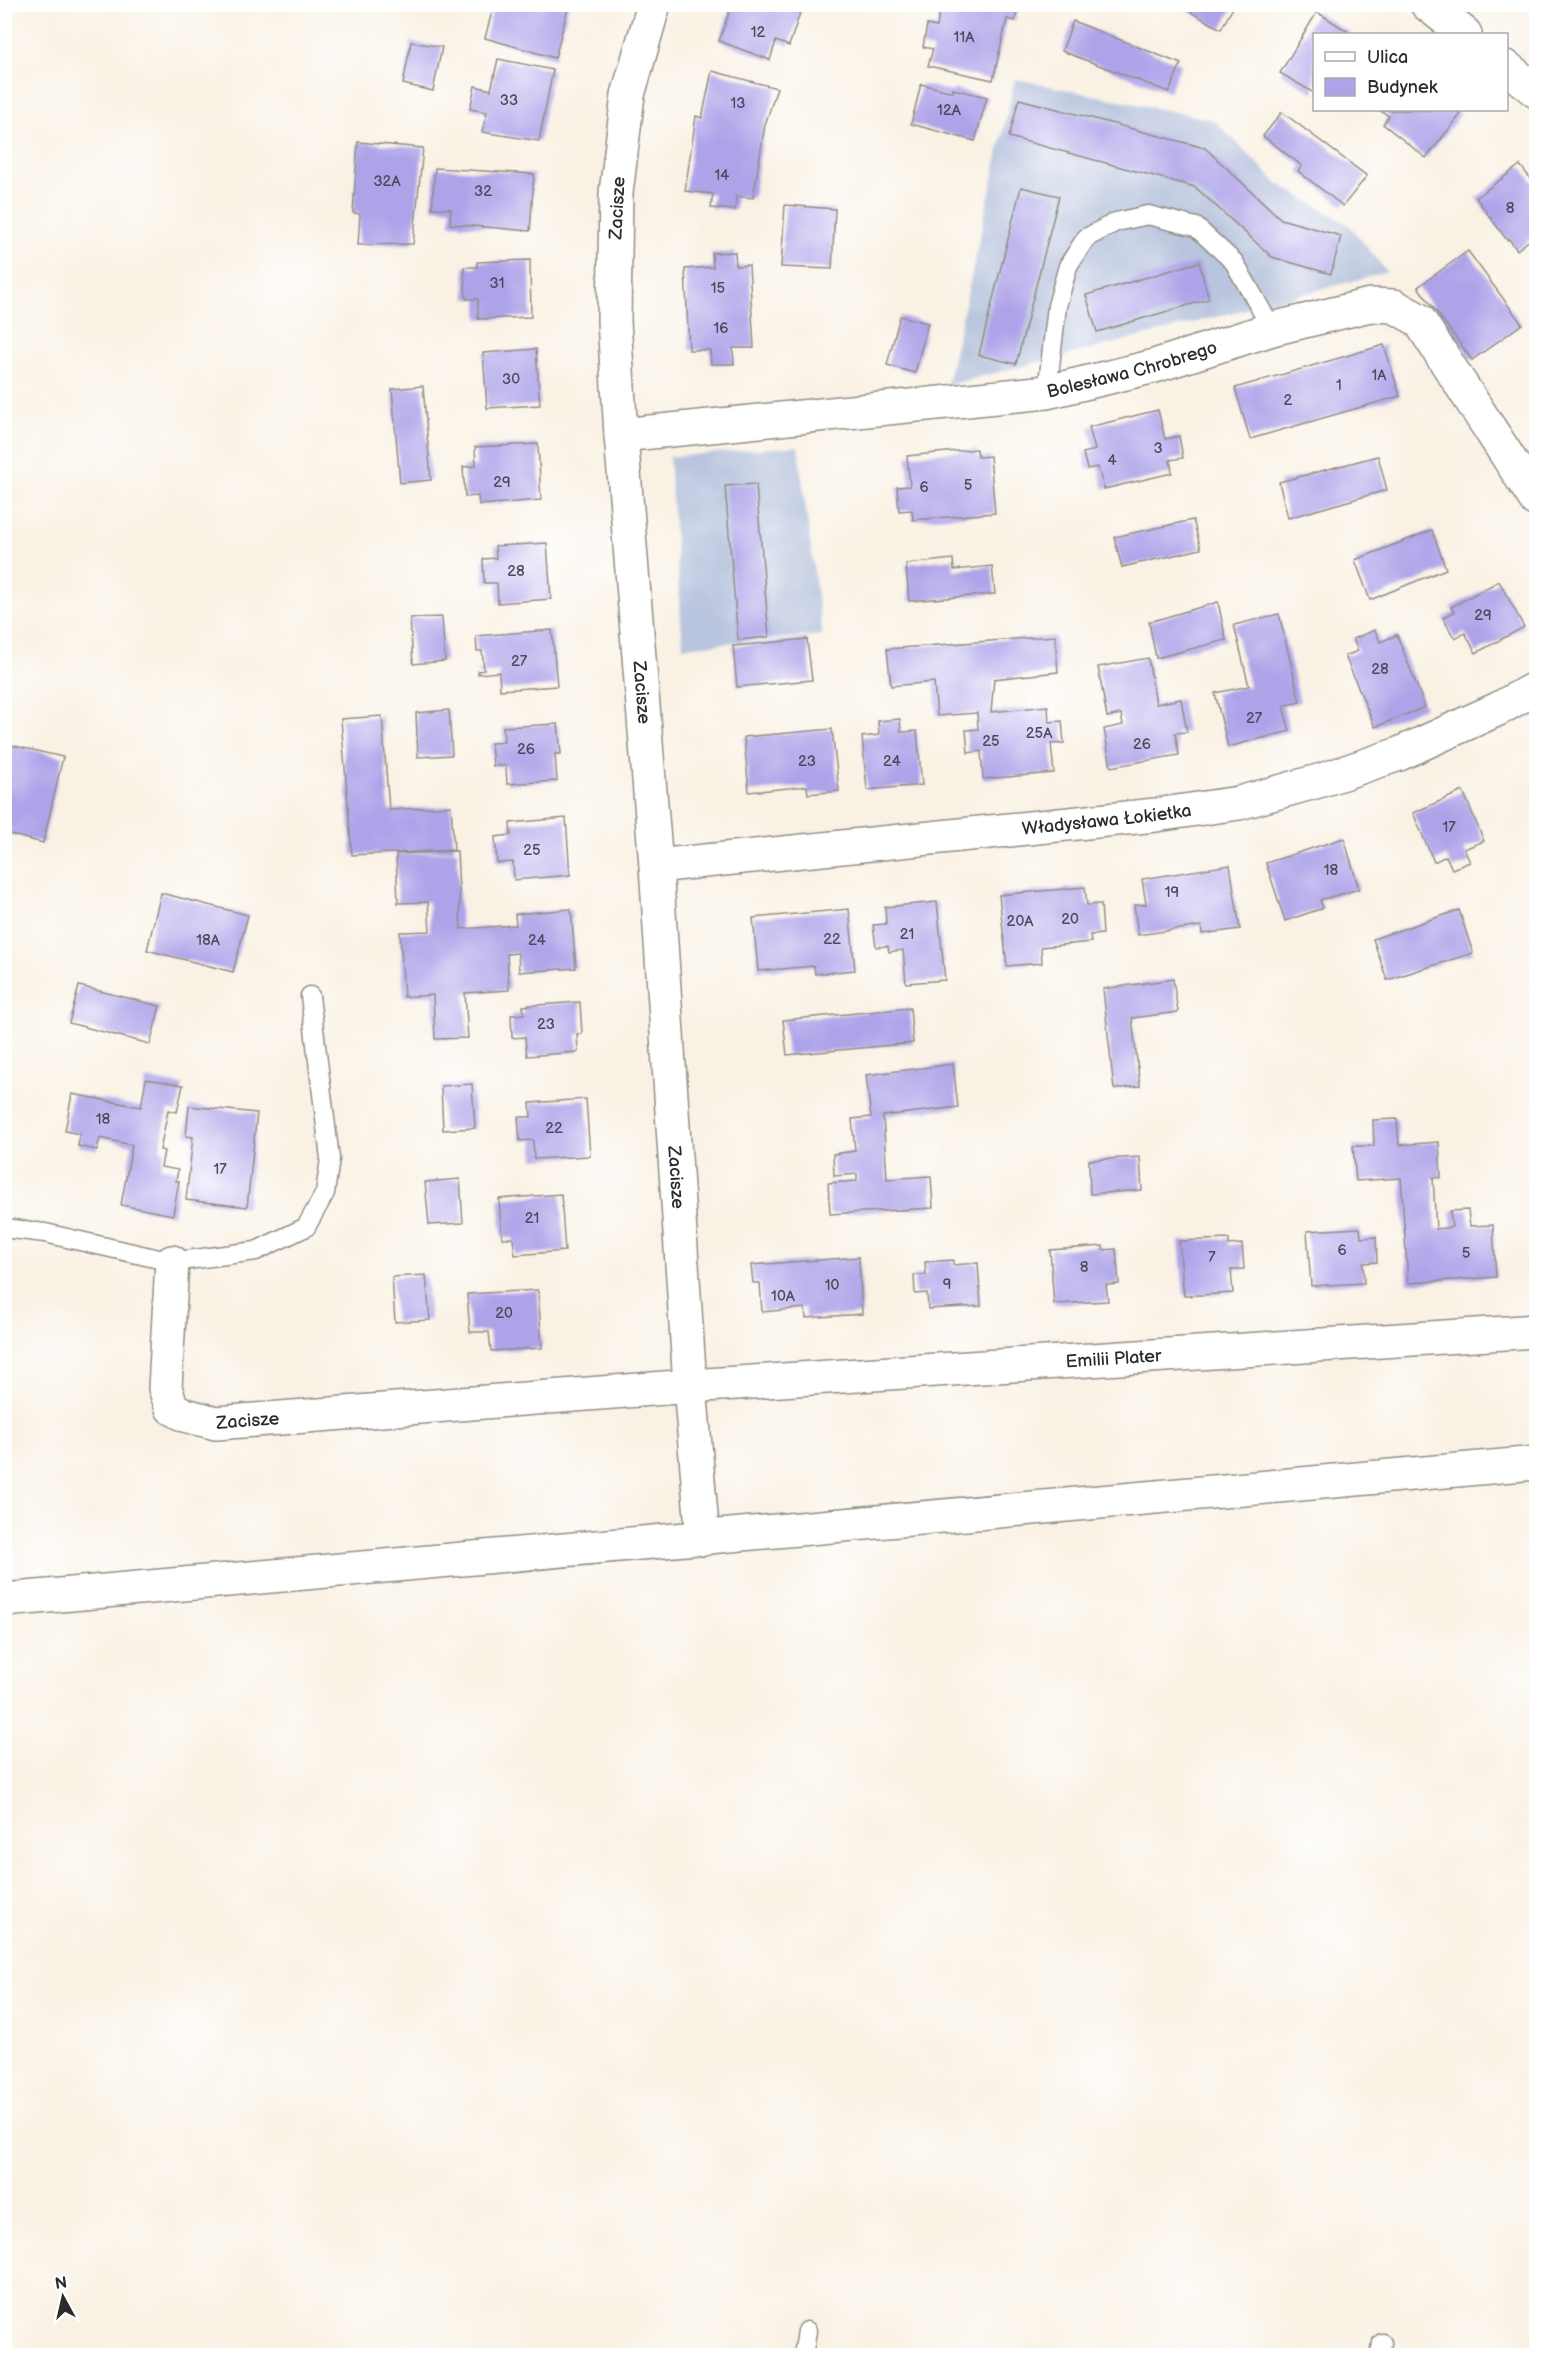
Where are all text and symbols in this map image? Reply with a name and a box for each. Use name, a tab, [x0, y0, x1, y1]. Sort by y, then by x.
house number: 12	[751, 23, 765, 42]
house number: 11A	[954, 28, 975, 47]
legend	[1313, 33, 1508, 111]
text: Ulica	[1367, 47, 1408, 68]
text: Budynek	[1367, 77, 1438, 98]
house number: 33	[500, 91, 518, 110]
house number: 13	[730, 94, 746, 113]
house number: 12A	[937, 101, 962, 120]
house number: 14	[715, 166, 729, 185]
house number: 32A	[373, 172, 401, 191]
street label: Zacisze	[605, 176, 630, 241]
house number: 32	[474, 182, 492, 201]
house number: 8	[1506, 199, 1515, 218]
house number: 31	[489, 274, 505, 293]
house number: 15	[711, 279, 725, 298]
house number: 16	[714, 319, 728, 338]
street label: Bolesława Chrobrego	[1045, 337, 1220, 403]
house number: 1A	[1372, 366, 1387, 385]
house number: 30	[502, 370, 520, 389]
house number: 1	[1336, 376, 1342, 395]
house number: 2	[1284, 391, 1293, 410]
house number: 3	[1153, 439, 1163, 458]
house number: 4	[1107, 451, 1117, 470]
house number: 29	[493, 473, 511, 492]
house number: 5	[964, 476, 972, 495]
house number: 6	[919, 478, 929, 497]
house number: 28	[507, 562, 525, 581]
house number: 29	[1474, 606, 1492, 625]
house number: 27	[511, 652, 528, 671]
street label: Zacisze	[628, 659, 654, 725]
house number: 28	[1371, 660, 1389, 679]
house number: 27	[1246, 709, 1263, 728]
house number: 25A	[1026, 724, 1053, 743]
house number: 25	[982, 732, 1000, 751]
house number: 26	[1133, 735, 1151, 754]
house number: 26	[517, 740, 535, 759]
house number: 23	[798, 752, 816, 771]
house number: 24	[883, 752, 901, 771]
street label: Władysława Łokietka	[1021, 800, 1193, 840]
house number: 17	[1442, 818, 1456, 837]
house number: 25	[523, 841, 541, 860]
house number: 18	[1324, 861, 1339, 880]
house number: 19	[1165, 883, 1179, 902]
house number: 20	[1061, 910, 1079, 929]
house number: 20A	[1007, 912, 1034, 931]
house number: 21	[900, 925, 914, 944]
house number: 22	[823, 930, 841, 949]
house number: 18A	[196, 931, 221, 950]
house number: 24	[528, 931, 546, 950]
house number: 23	[537, 1015, 555, 1034]
house number: 18	[96, 1110, 111, 1129]
house number: 22	[545, 1119, 563, 1138]
street label: Zacisze	[663, 1144, 688, 1210]
house number: 17	[213, 1160, 227, 1179]
house number: 21	[525, 1209, 539, 1228]
house number: 6	[1337, 1241, 1347, 1260]
house number: 5	[1462, 1244, 1470, 1263]
house number: 7	[1208, 1248, 1216, 1267]
house number: 8	[1080, 1258, 1089, 1277]
house number: 9	[943, 1275, 951, 1294]
house number: 10	[825, 1276, 839, 1295]
house number: 10A	[771, 1287, 796, 1306]
house number: 20	[495, 1304, 513, 1323]
street label: Emilii Plater	[1065, 1345, 1163, 1373]
street label: Zacisze	[215, 1408, 280, 1434]
north arrow	[33, 2267, 93, 2327]
text: N	[54, 2273, 68, 2294]

